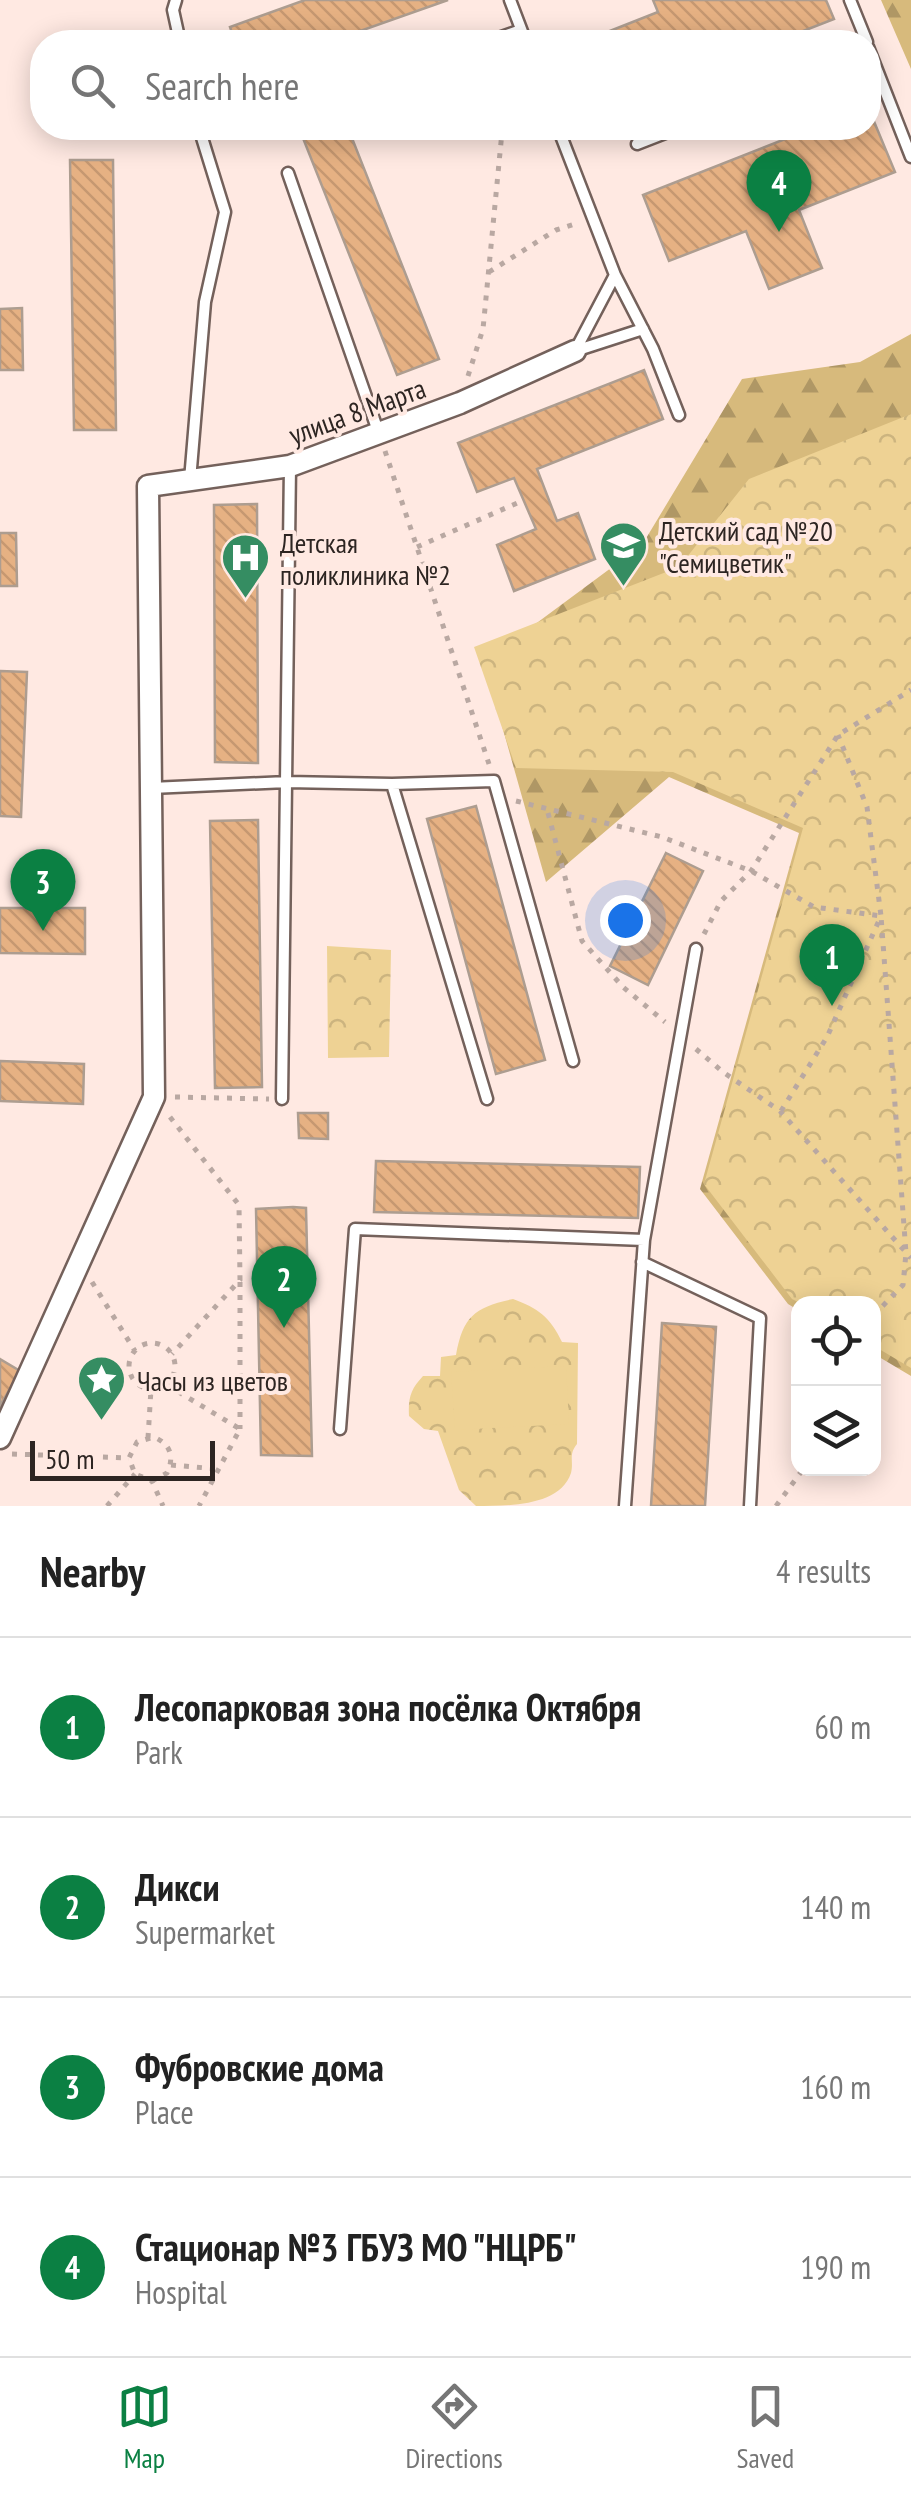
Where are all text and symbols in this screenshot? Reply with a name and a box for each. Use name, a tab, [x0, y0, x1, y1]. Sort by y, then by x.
search box	[30, 30, 881, 140]
icon: search	[65, 58, 120, 113]
text: Search here	[145, 61, 299, 110]
pin: 4	[746, 150, 812, 232]
street label: улица 8 Марта	[284, 369, 430, 453]
place label: Детский сад №20 "Семицветик"	[659, 512, 833, 581]
school or university icon: Детский сад №20 "Семицветик"	[598, 520, 650, 588]
place label: Детская поликлиника №2	[280, 524, 451, 593]
hospital icon: Детская поликлиника №2	[219, 532, 271, 600]
pin: 3	[10, 848, 76, 931]
your location	[600, 895, 651, 946]
pin: 1	[800, 924, 864, 1006]
pin: 2	[252, 1246, 316, 1328]
map controls	[791, 1296, 881, 1476]
button: locate	[791, 1296, 881, 1386]
place icon: Часы из цветов	[76, 1354, 128, 1422]
place label: Часы из цветов	[137, 1362, 288, 1399]
button: layers	[791, 1386, 881, 1476]
scale bar	[30, 1436, 215, 1480]
text: 50 m	[45, 1440, 94, 1477]
text: Nearby	[40, 1544, 145, 1599]
text: 4 results	[776, 1550, 871, 1592]
text: Лесопарковая зона посёлка Октября	[135, 1682, 641, 1731]
text: 1	[65, 1706, 80, 1748]
text: 60 m	[815, 1706, 871, 1748]
text: Park	[135, 1731, 183, 1773]
text: Дикси	[135, 1862, 220, 1911]
text: 2	[65, 1886, 80, 1928]
text: 140 m	[800, 1886, 871, 1928]
text: Supermarket	[135, 1911, 275, 1953]
text: Фубровские дома	[135, 2042, 384, 2091]
text: 3	[65, 2066, 80, 2108]
text: 160 m	[800, 2066, 871, 2108]
text: Place	[135, 2091, 194, 2133]
text: Стационар №3 ГБУЗ МО "НЦРБ"	[135, 2222, 577, 2271]
text: 4	[65, 2246, 80, 2288]
text: 190 m	[800, 2246, 871, 2288]
text: Hospital	[135, 2271, 227, 2313]
tab: Map	[117, 2379, 172, 2476]
tab: Directions	[405, 2379, 503, 2476]
tab: Saved	[736, 2379, 794, 2476]

